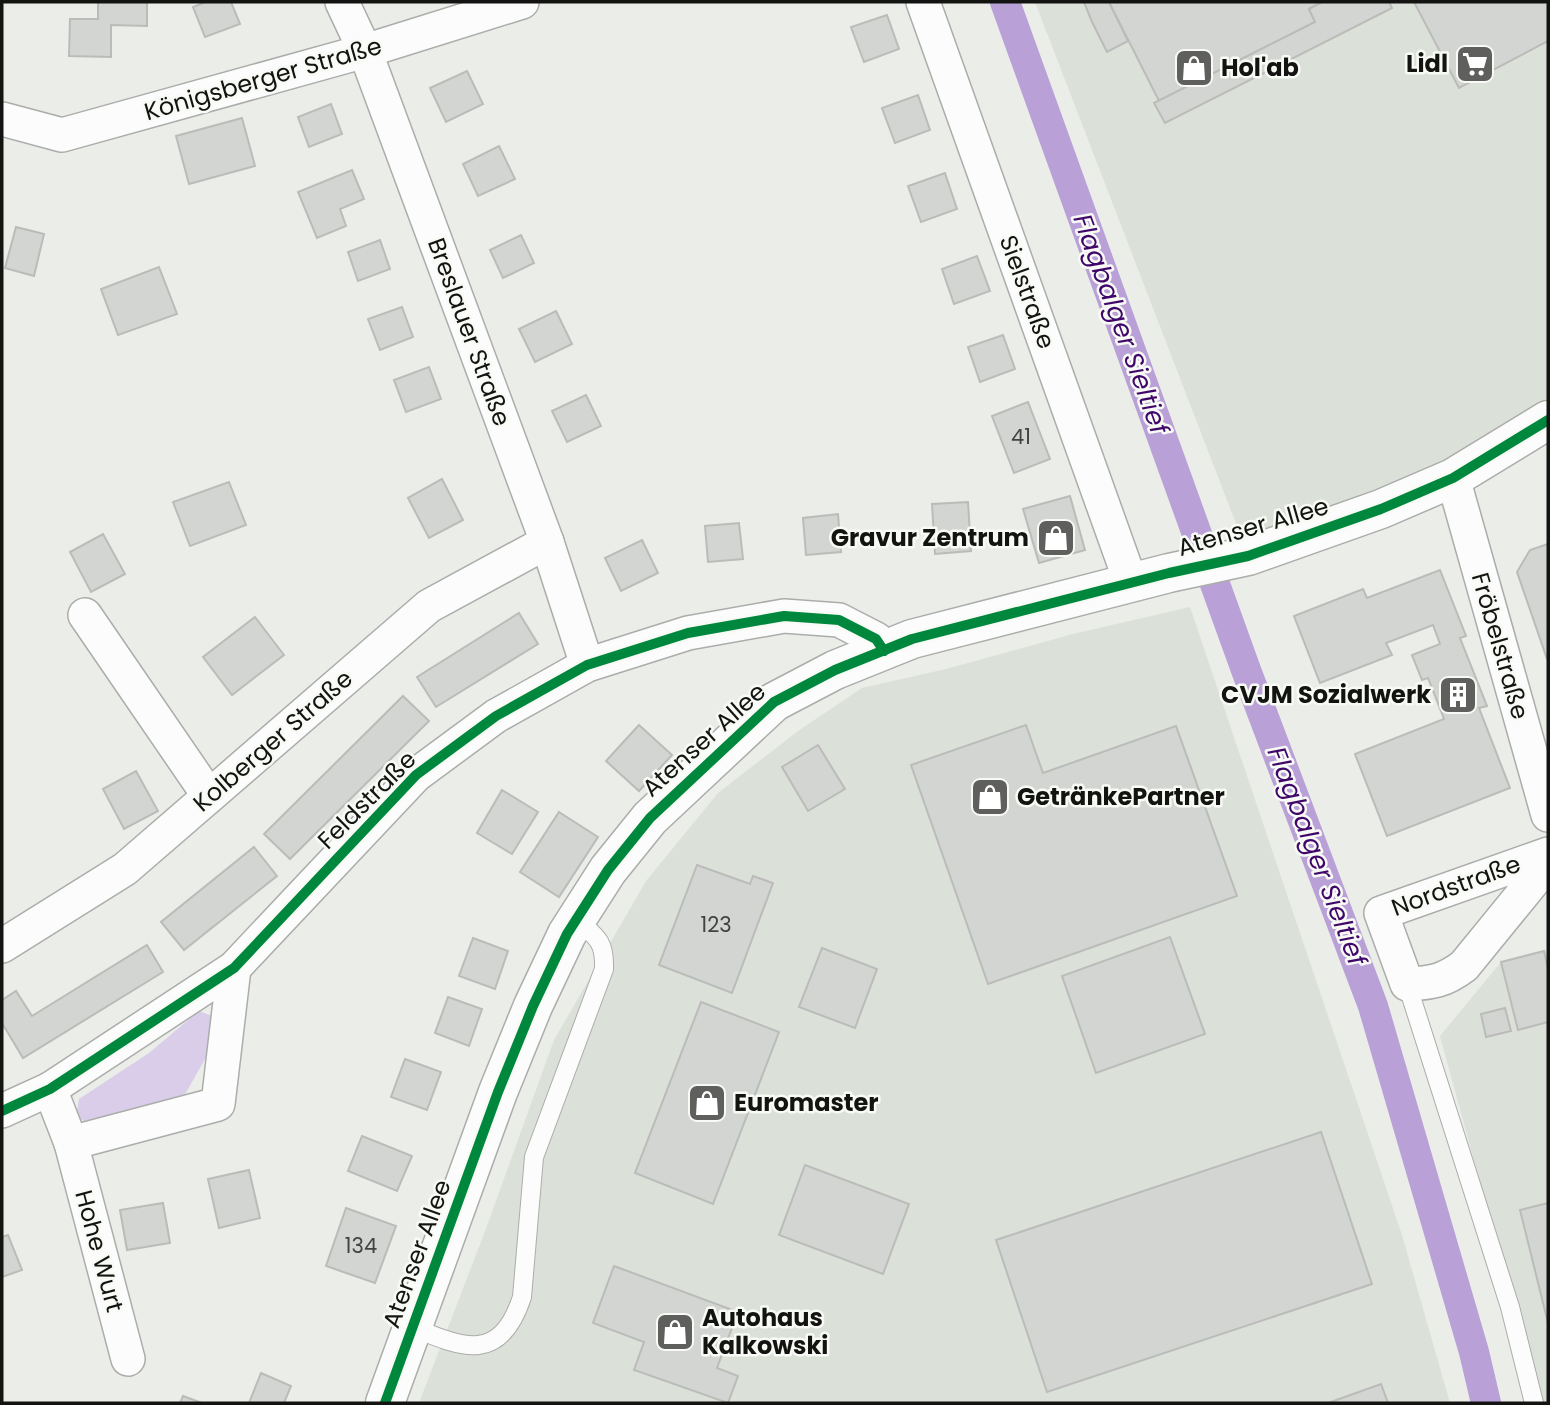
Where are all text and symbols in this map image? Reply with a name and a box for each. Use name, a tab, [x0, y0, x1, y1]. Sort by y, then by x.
street label: Königsberger Straße	[140, 29, 385, 128]
supermarket icon: Lidl	[1454, 43, 1496, 85]
shop icon: Hol'ab	[1173, 47, 1215, 89]
place label: Lidl	[1406, 47, 1448, 80]
place label: Hol'ab	[1221, 51, 1299, 84]
water label: Flagbalger Sieltief	[1064, 209, 1178, 440]
street label: Sielstraße	[992, 231, 1063, 353]
street label: Breslauer Straße	[420, 233, 519, 431]
house number: 41	[1011, 422, 1031, 451]
street label: Atenser Allee	[1173, 489, 1332, 564]
shop icon: Gravur Zentrum	[1035, 517, 1077, 559]
place label: Gravur Zentrum	[831, 521, 1029, 554]
street label: Fröbelstraße	[1464, 569, 1537, 723]
street label: Kolberger Straße	[186, 662, 359, 819]
building icon: CVJM Sozialwerk	[1437, 674, 1479, 716]
street label: Atenser Allee	[635, 675, 773, 804]
place label: CVJM Sozialwerk	[1221, 678, 1431, 711]
water label: Flagbalger Sieltief	[1259, 741, 1376, 972]
street label: Feldstraße	[310, 743, 423, 856]
shop icon: GetränkePartner	[969, 776, 1011, 818]
place label: GetränkePartner	[1017, 780, 1225, 813]
street label: Nordstraße	[1387, 847, 1525, 924]
house number: 123	[700, 910, 732, 939]
shop icon: Euromaster	[686, 1082, 728, 1124]
place label: Euromaster	[734, 1086, 879, 1119]
street label: Atenser Allee	[374, 1175, 459, 1333]
street label: Hohe Wurt	[67, 1186, 132, 1316]
house number: 134	[345, 1231, 377, 1260]
place label: Autohaus Kalkowski	[702, 1301, 828, 1362]
shop icon: Autohaus Kalkowski	[654, 1311, 696, 1353]

